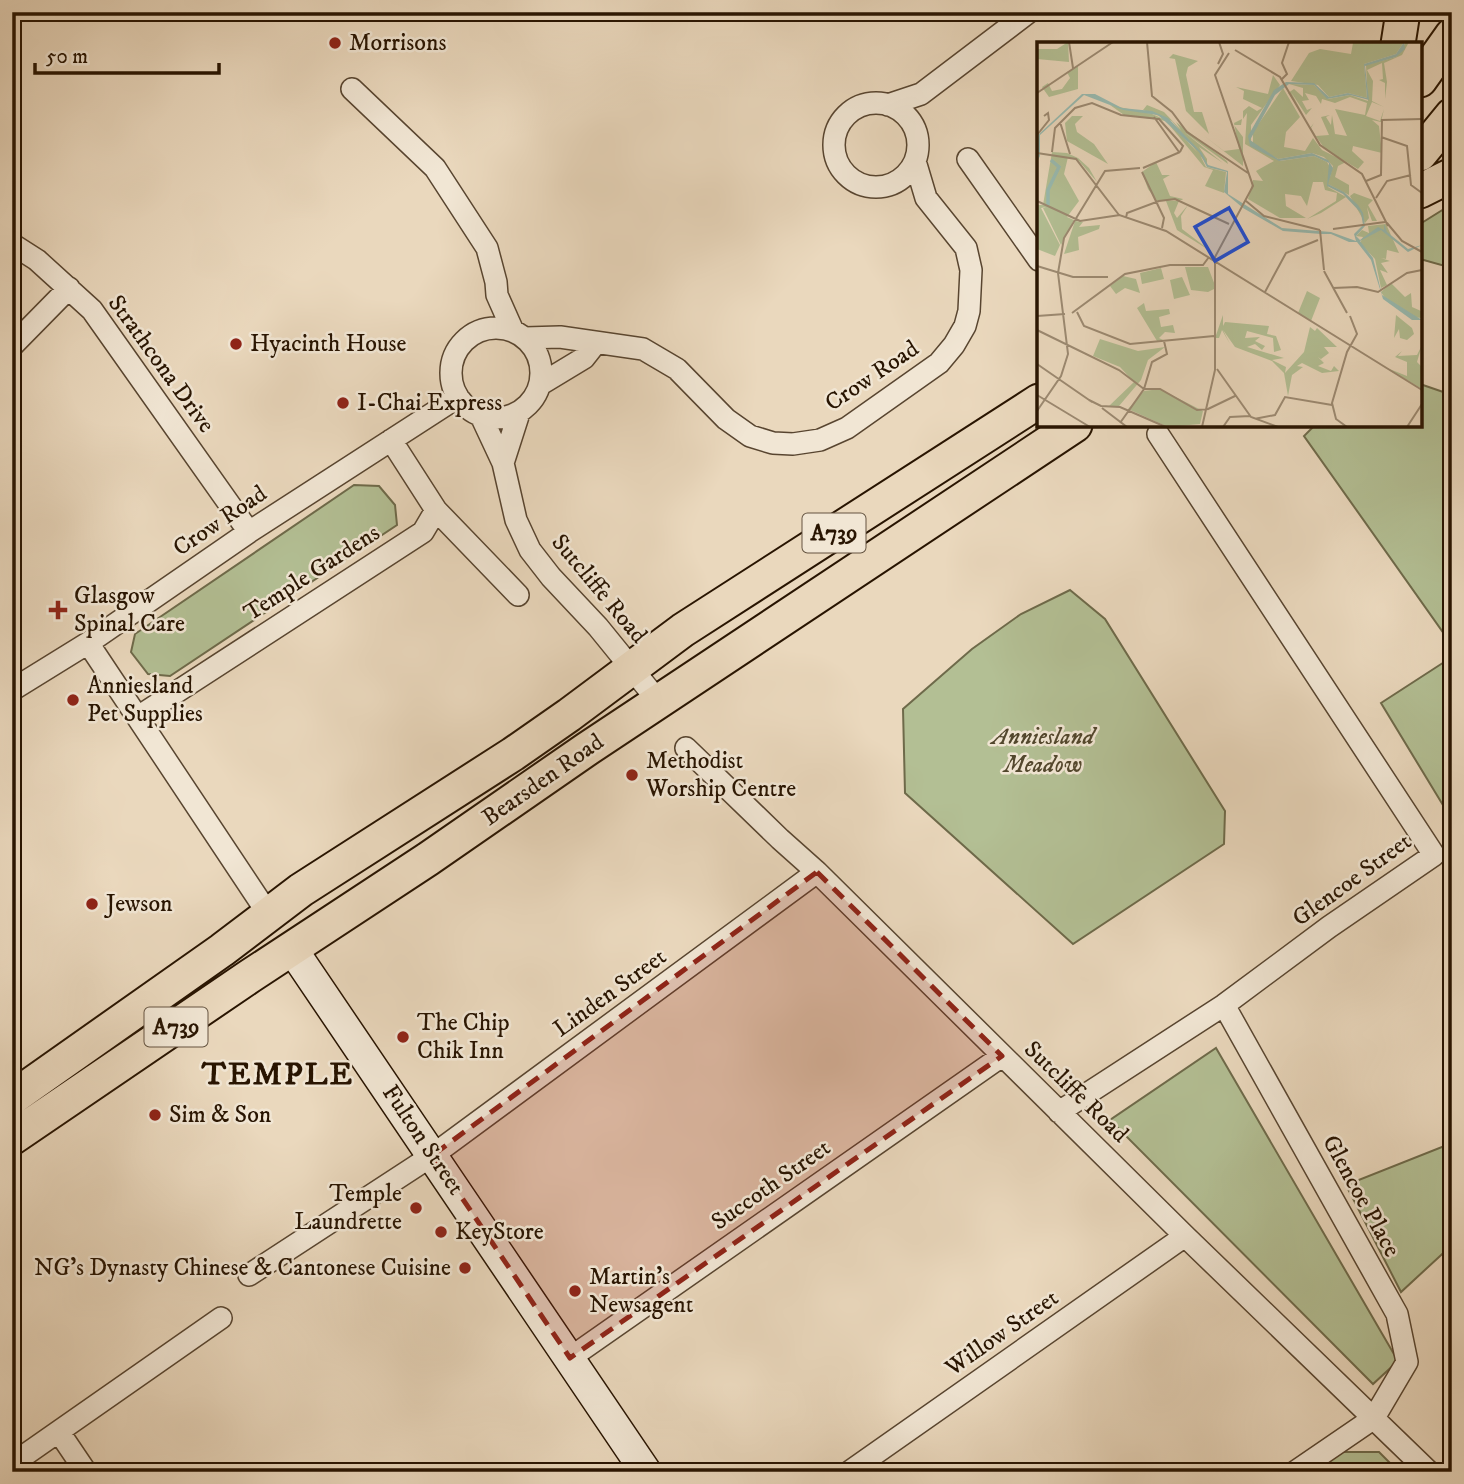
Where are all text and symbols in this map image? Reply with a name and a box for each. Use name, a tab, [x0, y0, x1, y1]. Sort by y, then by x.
place label: Morrisons	[349, 28, 446, 58]
scale bar	[35, 32, 219, 76]
marker: Morrisons	[327, 35, 343, 51]
inset map	[1037, 42, 1422, 427]
text: 50 m	[46, 44, 88, 70]
street label: Strathcona Drive	[101, 289, 221, 439]
place label: Hyacinth House	[250, 329, 407, 359]
street label: Crow Road	[819, 334, 925, 418]
marker: Hyacinth House	[228, 336, 244, 352]
place label: I-Chai Express	[357, 388, 502, 418]
marker: I-Chai Express	[335, 395, 351, 411]
street label: Crow Road	[167, 479, 273, 563]
road number: A739	[802, 513, 866, 552]
street label: Temple Gardens	[238, 518, 386, 628]
street label: Sutcliffe Road	[545, 528, 653, 650]
place label: Glasgow Spinal Care	[74, 581, 185, 639]
marker: Glasgow Spinal Care	[48, 600, 68, 620]
place label: Anniesland Pet Supplies	[87, 671, 203, 729]
marker: Anniesland Pet Supplies	[65, 692, 81, 708]
park label: Anniesland Meadow	[989, 722, 1098, 780]
street label: Bearsden Road	[476, 727, 610, 833]
place label: Methodist Worship Centre	[645, 746, 796, 804]
marker: Methodist Worship Centre	[624, 767, 640, 783]
street label: Glencoe Street	[1286, 826, 1418, 933]
place label: Jewson	[104, 889, 173, 919]
marker: Jewson	[84, 896, 100, 912]
street label: Linden Street	[548, 942, 673, 1044]
road number: A739	[144, 1008, 208, 1046]
place label: The Chip Chik Inn	[417, 1008, 510, 1066]
marker: The Chip Chik Inn	[395, 1029, 411, 1045]
street label: Sutcliffe Road	[1017, 1035, 1135, 1149]
district label: TEMPLE	[201, 1055, 354, 1095]
street label: Fulton Street	[375, 1079, 471, 1201]
place label: Sim & Son	[169, 1100, 272, 1130]
marker: Sim & Son	[147, 1107, 163, 1123]
street label: Glencoe Place	[1315, 1130, 1407, 1262]
street label: Succoth Street	[706, 1133, 837, 1237]
place label: Temple Laundrette	[294, 1179, 402, 1237]
marker: Temple Laundrette	[408, 1200, 424, 1216]
place label: KeyStore	[455, 1217, 544, 1247]
marker: KeyStore	[433, 1224, 449, 1240]
place label: NG's Dynasty Chinese & Cantonese Cuisine	[34, 1253, 451, 1283]
marker: NG's Dynasty Chinese & Cantonese Cuisine	[457, 1260, 473, 1276]
place label: Martin's Newsagent	[589, 1262, 694, 1320]
marker: Martin's Newsagent	[567, 1283, 583, 1299]
street label: Willow Street	[939, 1283, 1065, 1384]

